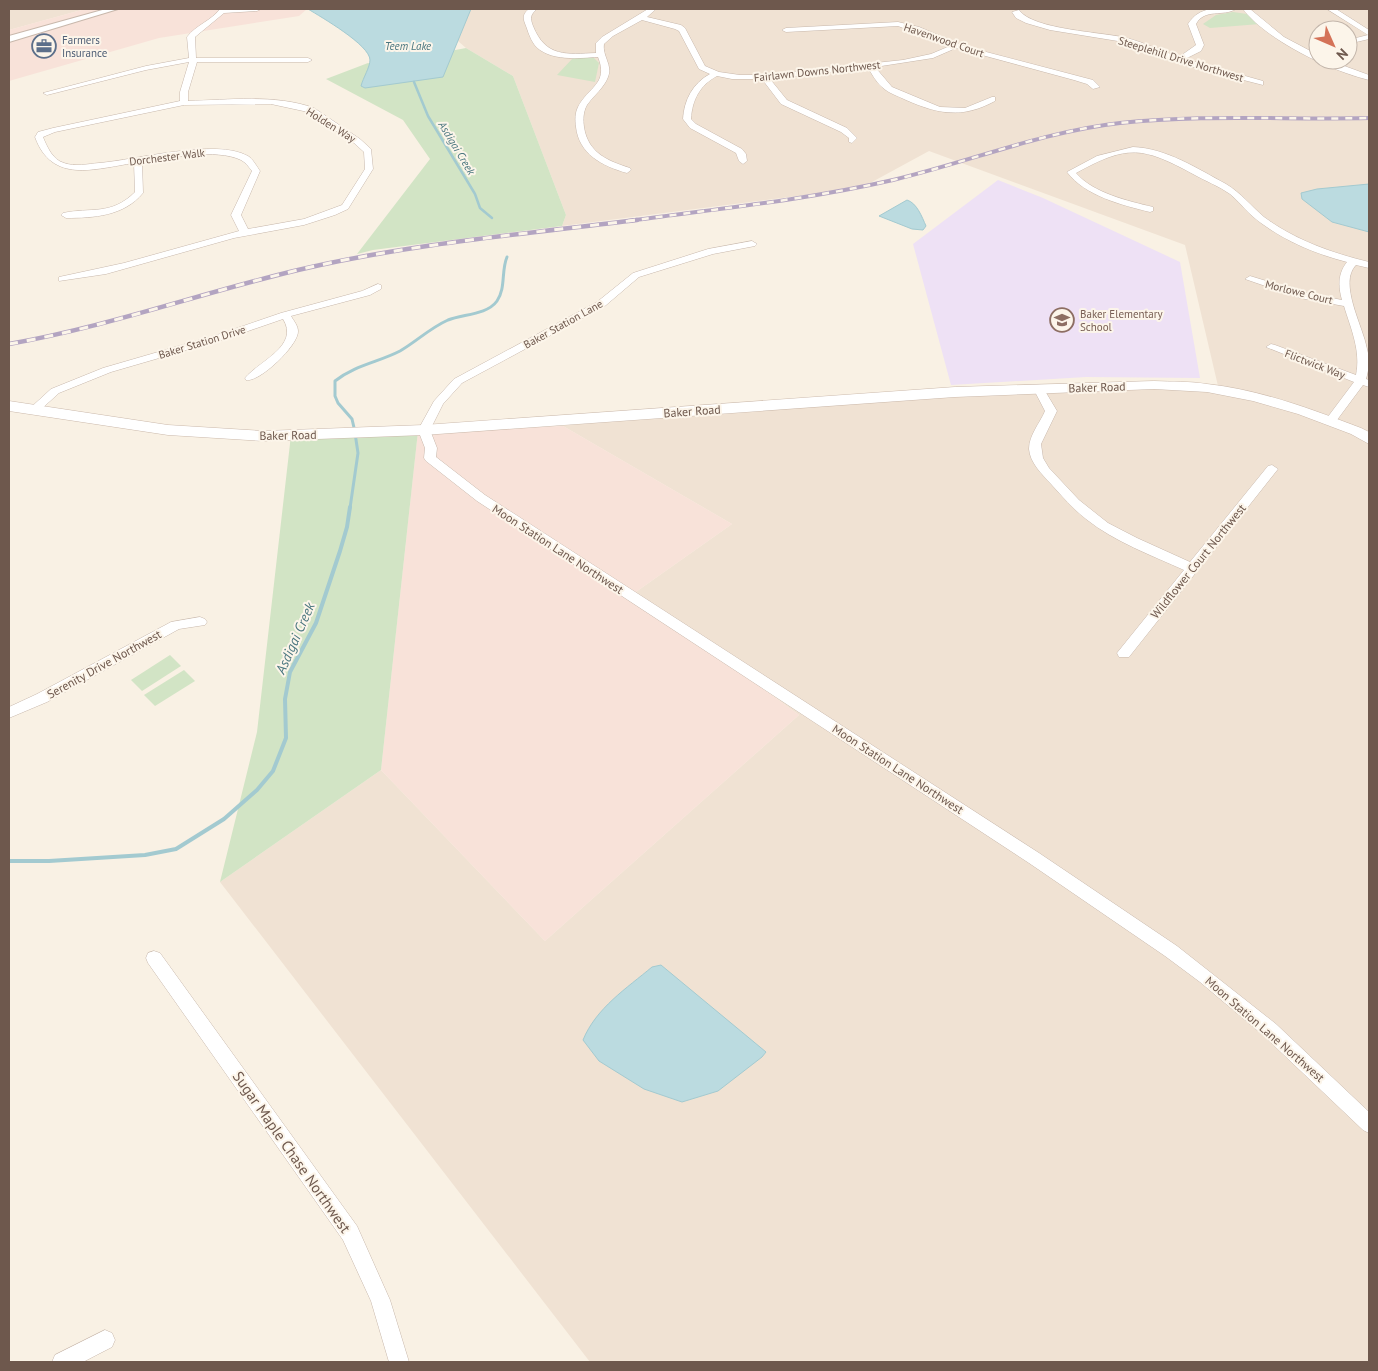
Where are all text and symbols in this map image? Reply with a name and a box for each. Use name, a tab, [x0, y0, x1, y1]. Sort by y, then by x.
street label: Havenwood Court	[902, 20, 986, 60]
north arrow	[1308, 20, 1358, 70]
office icon: Farmers Insurance	[31, 33, 57, 59]
place label: Farmers Insurance	[62, 33, 108, 60]
street label: Steeplehill Drive Northwest	[1117, 33, 1246, 85]
water label: Teem Lake	[385, 39, 431, 53]
text: N	[1333, 45, 1352, 64]
street label: Fairlawn Downs Northwest	[753, 57, 881, 85]
street label: Holden Way	[304, 104, 359, 146]
water label: Asdigai Creek	[435, 118, 479, 178]
street label: Dorchester Walk	[128, 145, 206, 169]
street label: Morlowe Court	[1264, 277, 1335, 307]
street label: Baker Station Lane	[521, 296, 605, 352]
school or university icon: Baker Elementary School	[1049, 307, 1075, 333]
place label: Baker Elementary School	[1080, 307, 1163, 334]
street label: Baker Station Drive	[157, 322, 248, 362]
street label: Flictwick Way	[1283, 346, 1348, 382]
street label: Baker Road	[1068, 379, 1126, 395]
street label: Baker Road	[663, 402, 721, 420]
street label: Baker Road	[259, 427, 317, 443]
street label: Moon Station Lane Northwest	[490, 501, 626, 597]
street label: Wildflower Court Northwest	[1147, 501, 1249, 621]
water label: Asdigai Creek	[271, 599, 319, 677]
street label: Serenity Drive Northwest	[44, 626, 164, 702]
street label: Moon Station Lane Northwest	[830, 721, 966, 817]
street label: Moon Station Lane Northwest	[1202, 973, 1328, 1085]
street label: Sugar Maple Chase Northwest	[229, 1067, 355, 1237]

